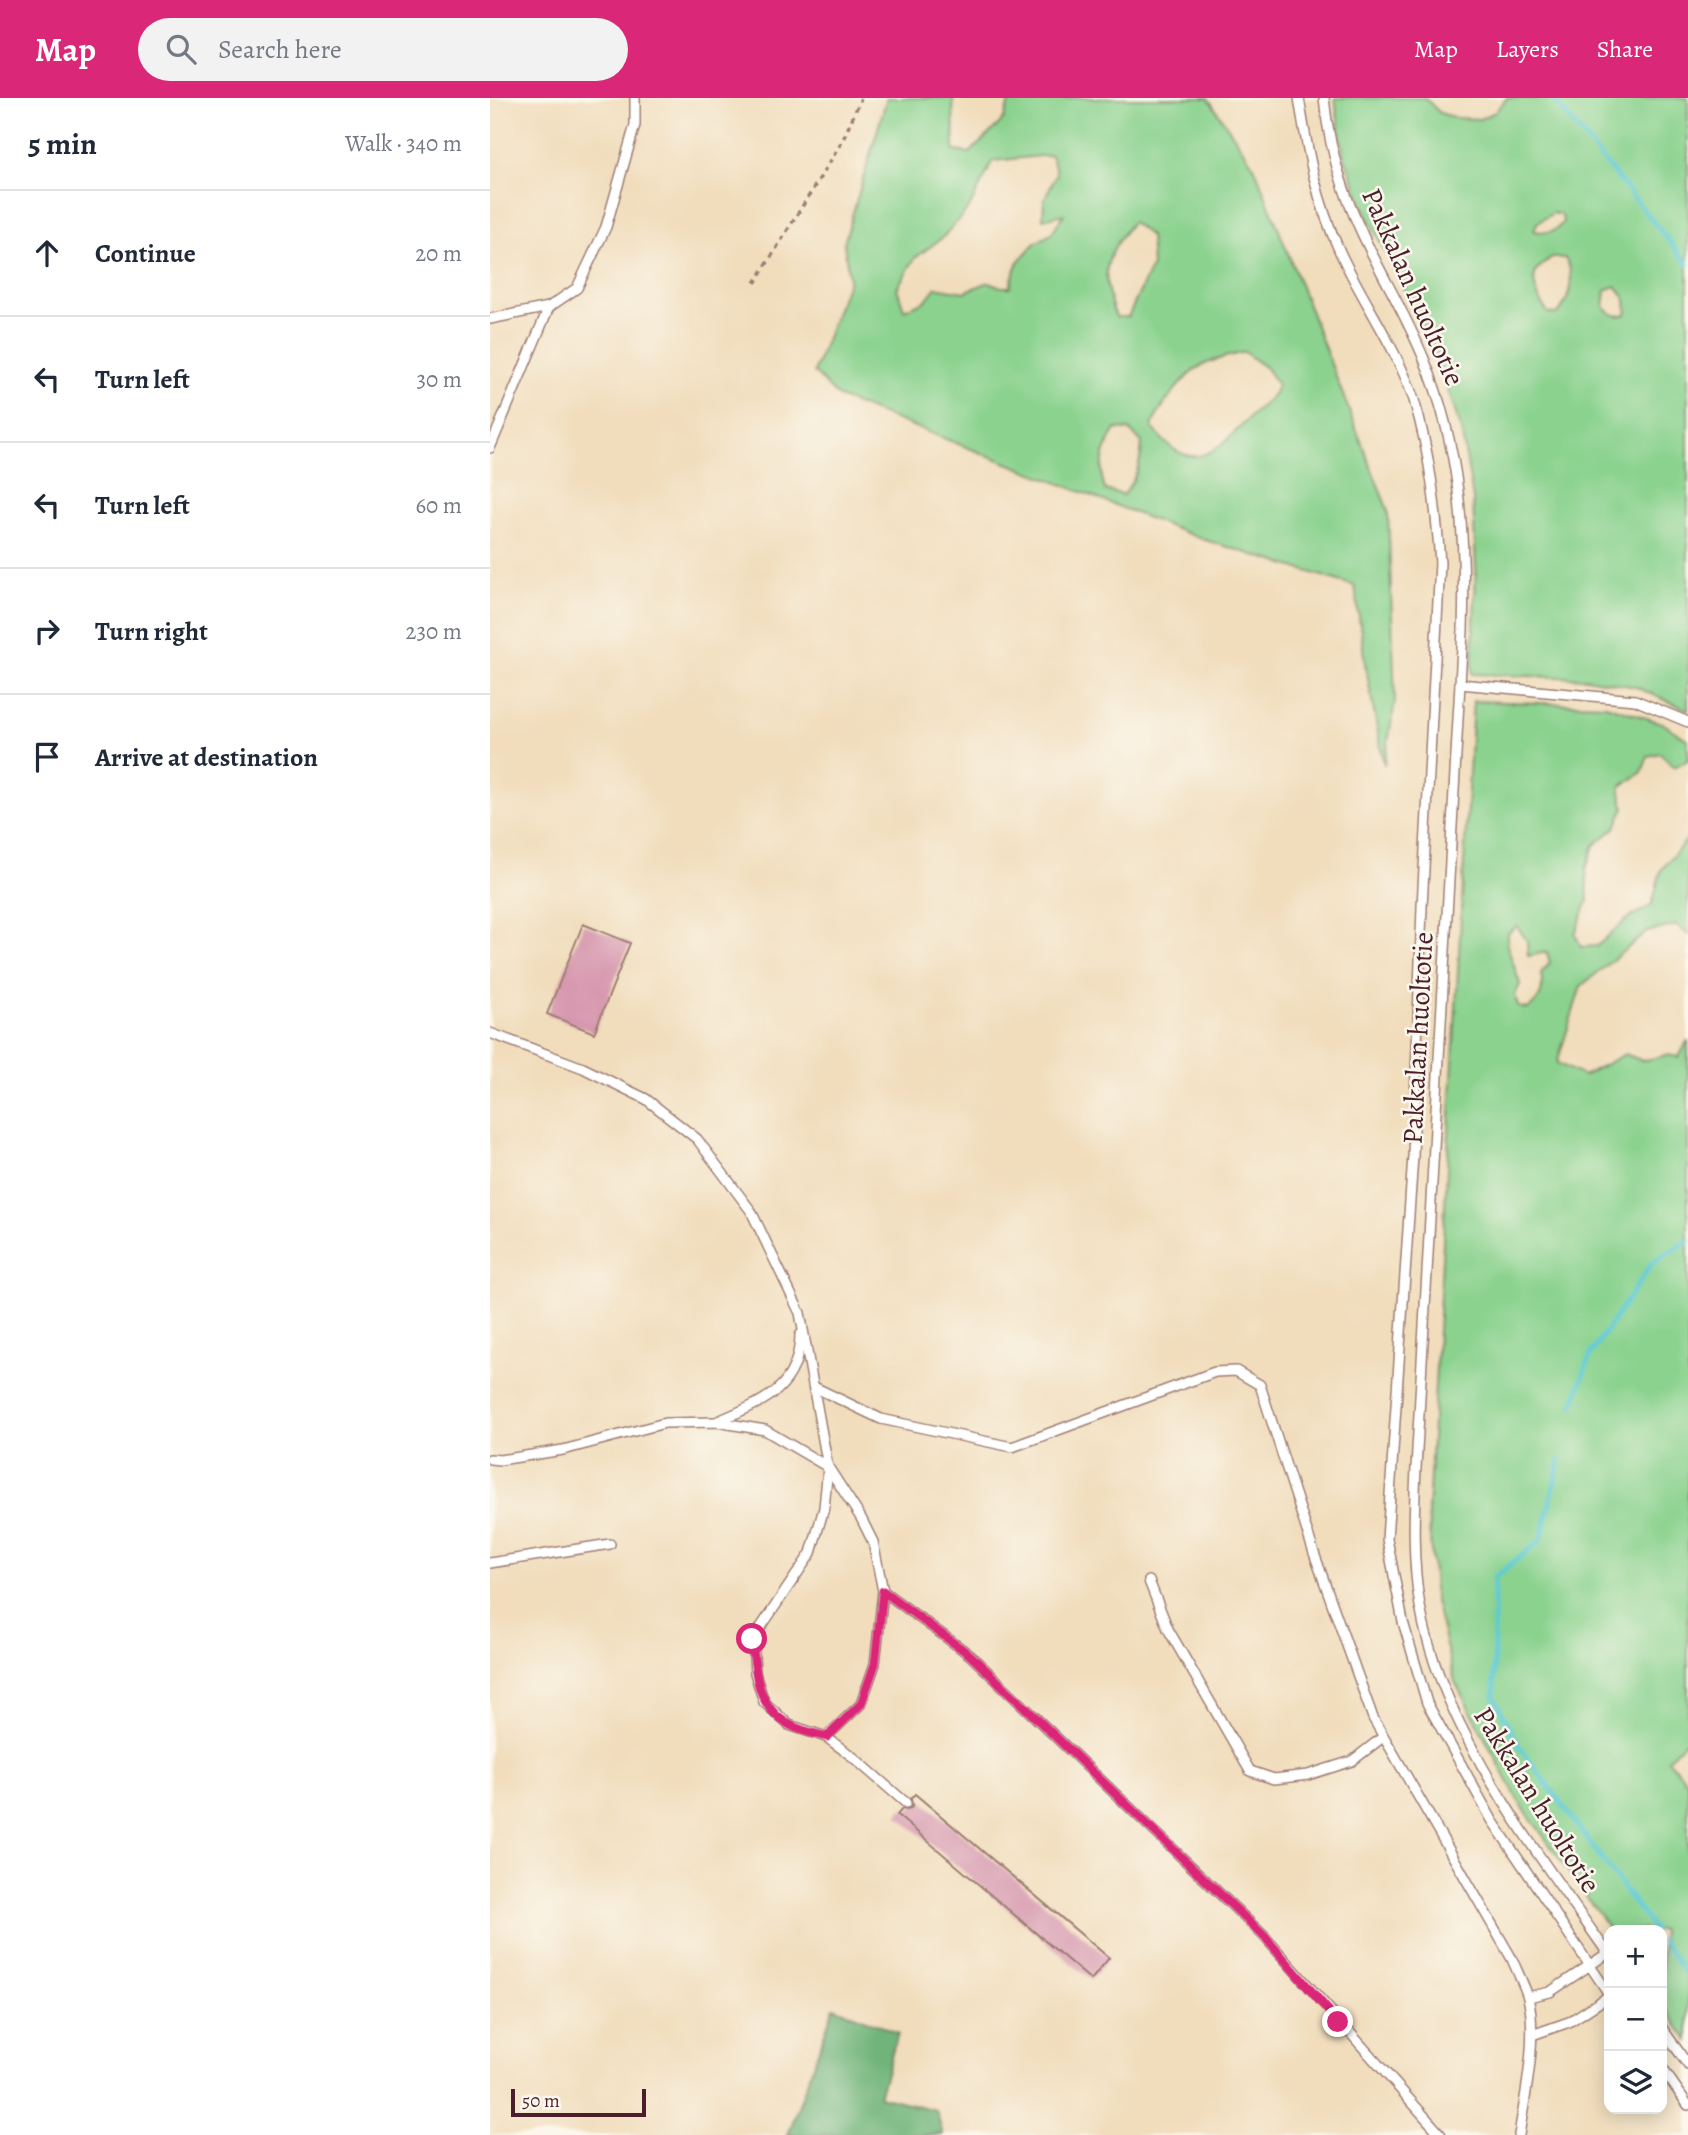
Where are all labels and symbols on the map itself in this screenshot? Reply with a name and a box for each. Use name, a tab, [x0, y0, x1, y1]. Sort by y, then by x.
street label: Pakkalan huoltotie	[1352, 182, 1474, 392]
street label: Pakkalan huoltotie	[1393, 931, 1443, 1145]
route start	[736, 1623, 767, 1654]
street label: Pakkalan huoltotie	[1465, 1700, 1609, 1900]
route end	[1322, 2006, 1353, 2037]
scale bar	[511, 2086, 646, 2118]

